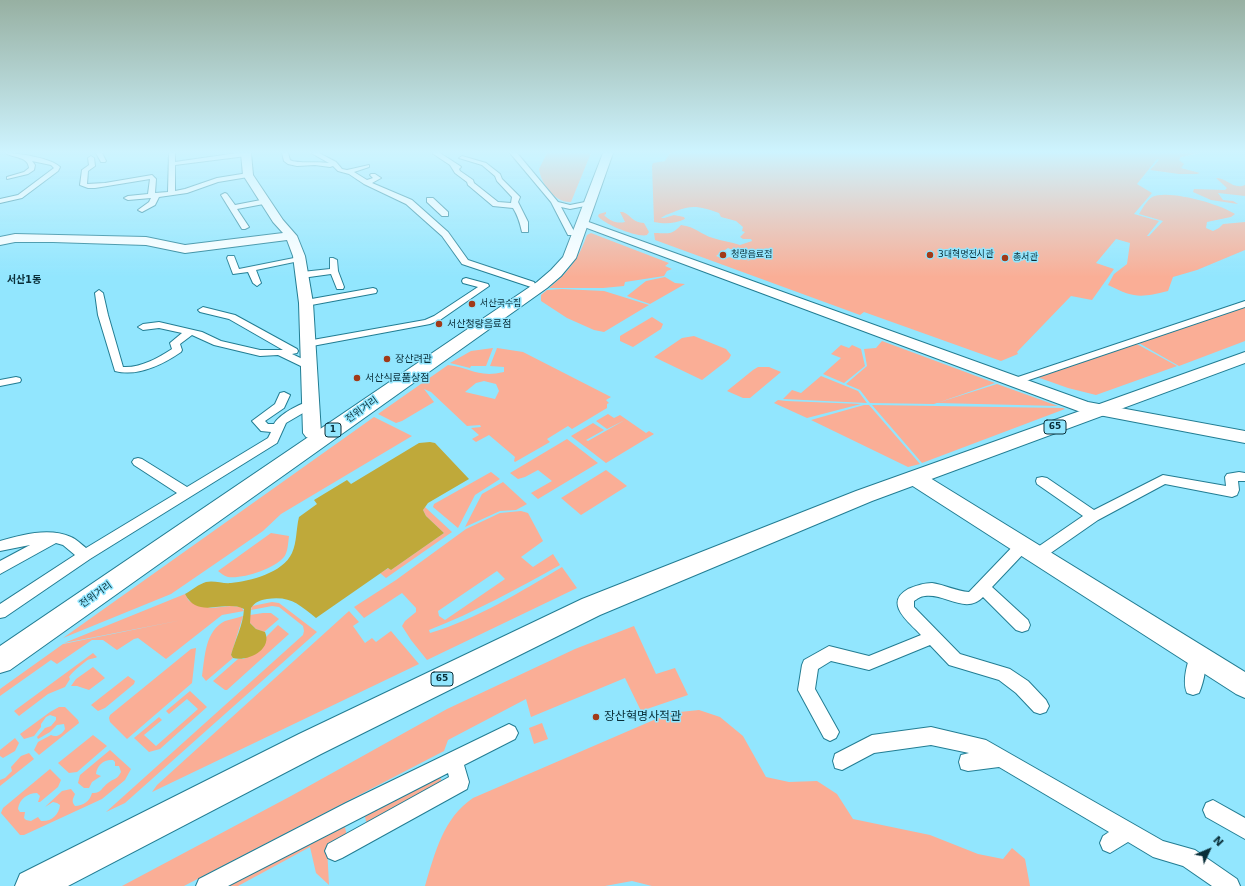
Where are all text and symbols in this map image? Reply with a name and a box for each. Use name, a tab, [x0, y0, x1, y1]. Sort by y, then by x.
marker: 청량음료점	[718, 250, 728, 260]
place label: 청량음료점	[731, 250, 772, 260]
marker: 3대혁명전시관	[925, 250, 935, 260]
place label: 3대혁명전시관	[938, 250, 993, 260]
marker: 총서관	[1000, 253, 1010, 263]
place label: 총서관	[1013, 253, 1038, 263]
district label: 서산1동	[7, 274, 41, 286]
marker: 서산국수집	[467, 299, 477, 309]
place label: 서산국수집	[480, 299, 521, 309]
place label: 서산청량음료점	[447, 318, 511, 330]
marker: 서산청량음료점	[434, 319, 444, 329]
place label: 장산려관	[395, 353, 432, 365]
marker: 장산려관	[382, 354, 392, 364]
place label: 서산식료품상점	[365, 372, 429, 384]
marker: 서산식료품상점	[352, 373, 362, 383]
street label: 전위거리	[343, 395, 381, 425]
road number: 65	[1044, 420, 1066, 434]
road number: 1	[325, 423, 341, 437]
street label: 전위거리	[77, 580, 115, 610]
road number: 65	[431, 672, 453, 686]
place label: 장산혁명사적관	[604, 710, 681, 724]
marker: 장산혁명사적관	[591, 712, 601, 722]
north arrow	[1189, 830, 1229, 870]
text: N	[1210, 833, 1226, 849]

